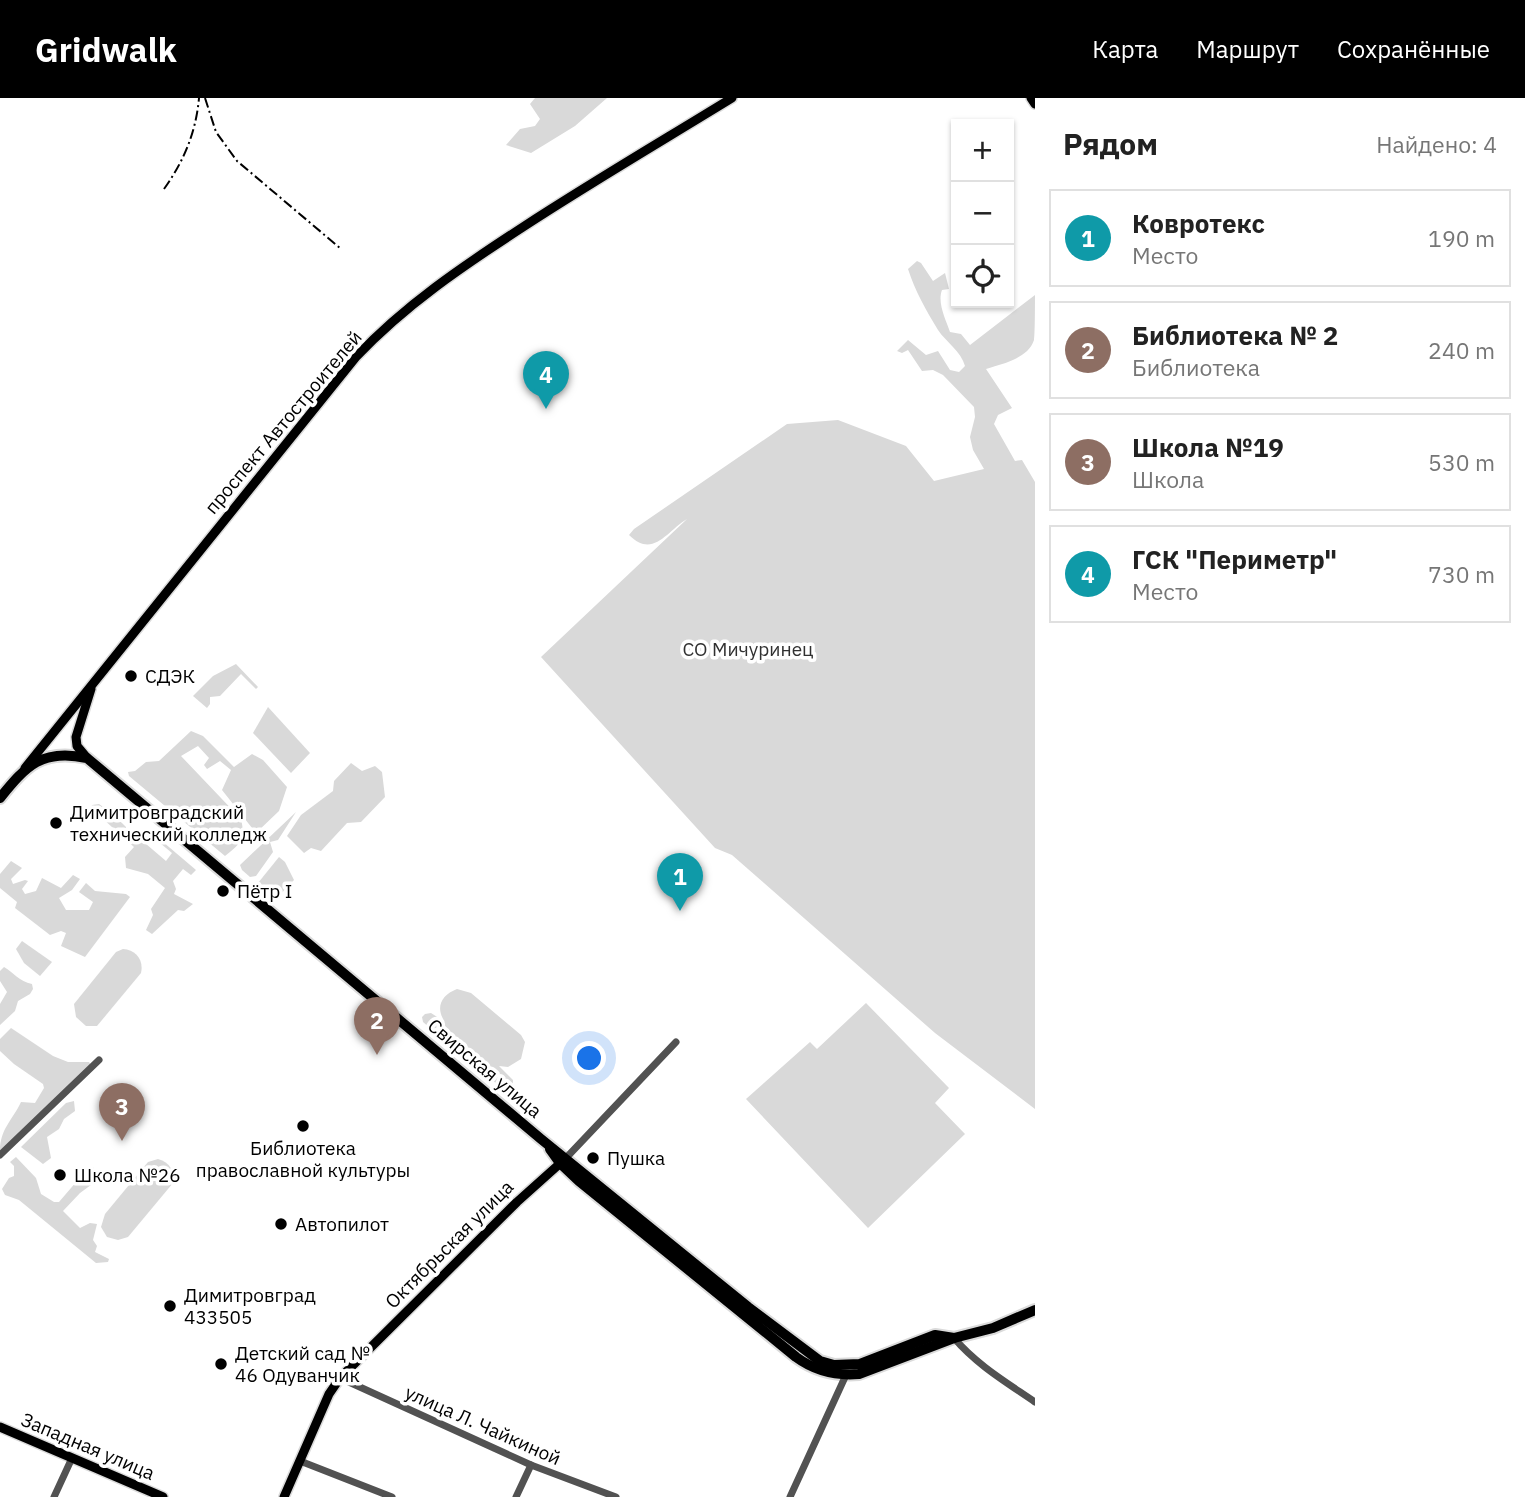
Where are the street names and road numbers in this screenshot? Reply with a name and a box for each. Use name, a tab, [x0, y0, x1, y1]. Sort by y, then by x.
street label: проспект Автостроителей	[199, 325, 367, 519]
street label: Свирская улица	[423, 1013, 547, 1123]
street label: Октябрьская улица	[380, 1175, 518, 1313]
street label: улица Л. Чайкиной	[401, 1380, 565, 1470]
street label: Западная улица	[18, 1407, 158, 1485]

